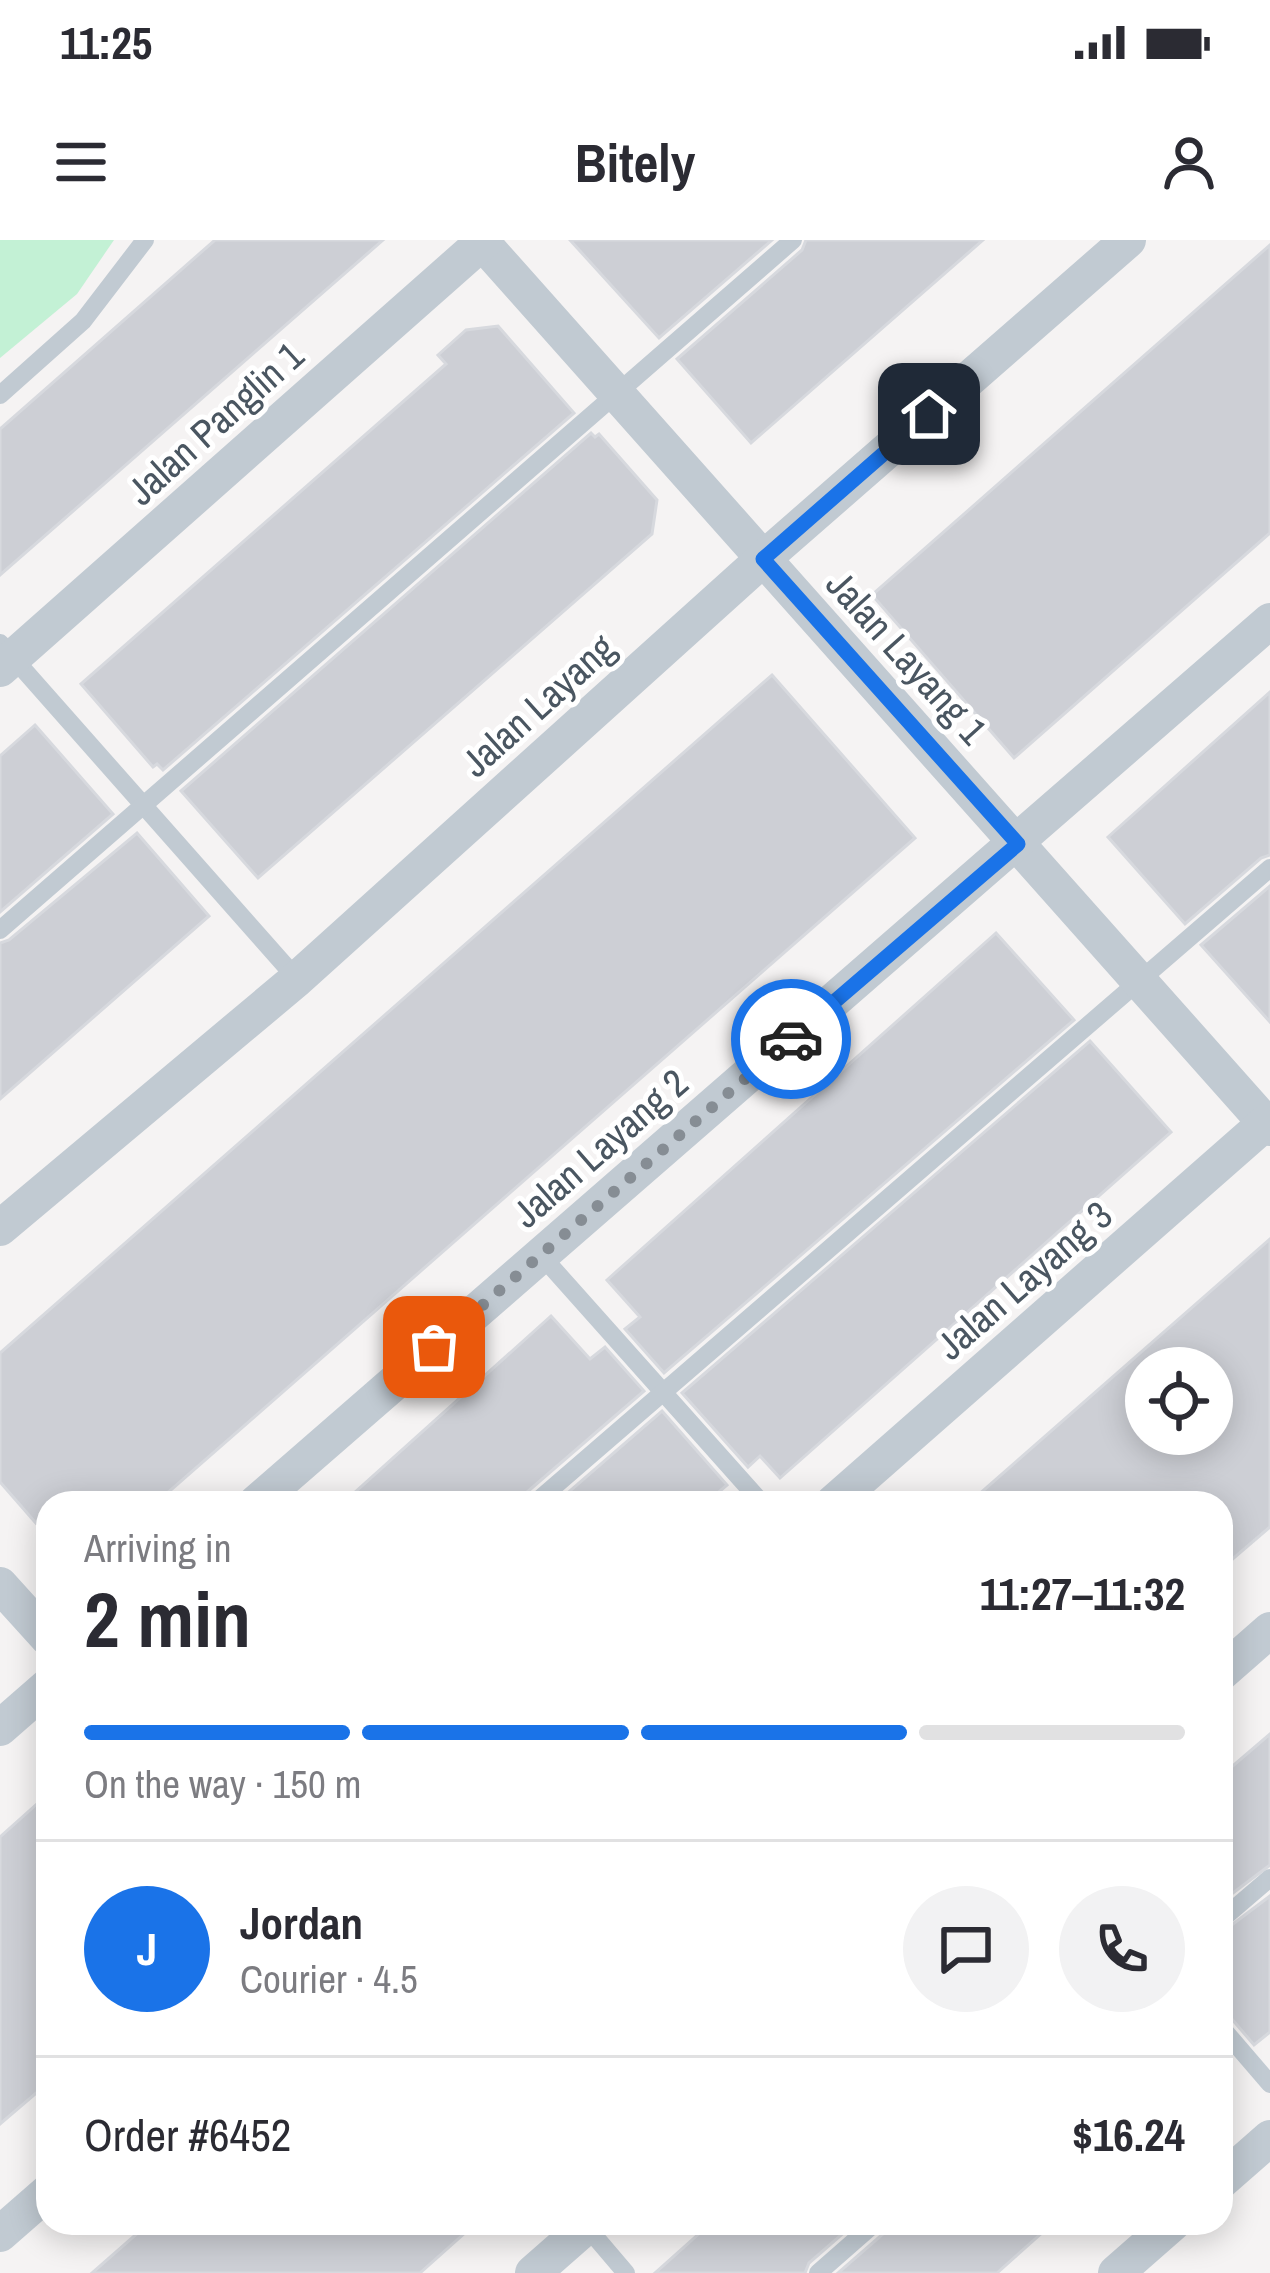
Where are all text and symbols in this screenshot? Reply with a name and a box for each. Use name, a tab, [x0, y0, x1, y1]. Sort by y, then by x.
text: 11:25	[60, 12, 152, 73]
text: Bitely	[575, 126, 695, 199]
icon: menu	[48, 129, 114, 195]
icon: person	[1156, 129, 1222, 195]
street label: Jalan Panglin 1	[116, 330, 314, 516]
pin	[878, 363, 980, 465]
icon: home	[896, 381, 962, 447]
street label: Jalan Layang 1	[815, 559, 999, 755]
street label: Jalan Layang	[450, 622, 626, 788]
courier	[731, 979, 851, 1099]
icon: car	[758, 1006, 824, 1072]
street label: Jalan Layang 2	[501, 1057, 699, 1239]
street label: Jalan Layang 3	[925, 1189, 1123, 1371]
pin	[383, 1296, 485, 1398]
icon: bag	[401, 1314, 467, 1380]
map controls	[1125, 1347, 1233, 1455]
button: locate	[1125, 1347, 1233, 1455]
text: Arriving in	[84, 1522, 232, 1574]
text: 11:27–11:32	[980, 1563, 1185, 1624]
text: 2 min	[84, 1566, 251, 1671]
text: On the way · 150 m	[84, 1758, 361, 1810]
button: chat	[903, 1886, 1029, 2012]
button: phone	[1059, 1886, 1185, 2012]
text: Jordan	[240, 1892, 363, 1953]
text: J	[137, 1918, 157, 1979]
text: Courier · 4.5	[240, 1953, 418, 2005]
text: Order #6452	[84, 2104, 291, 2165]
text: $16.24	[1072, 2104, 1185, 2165]

